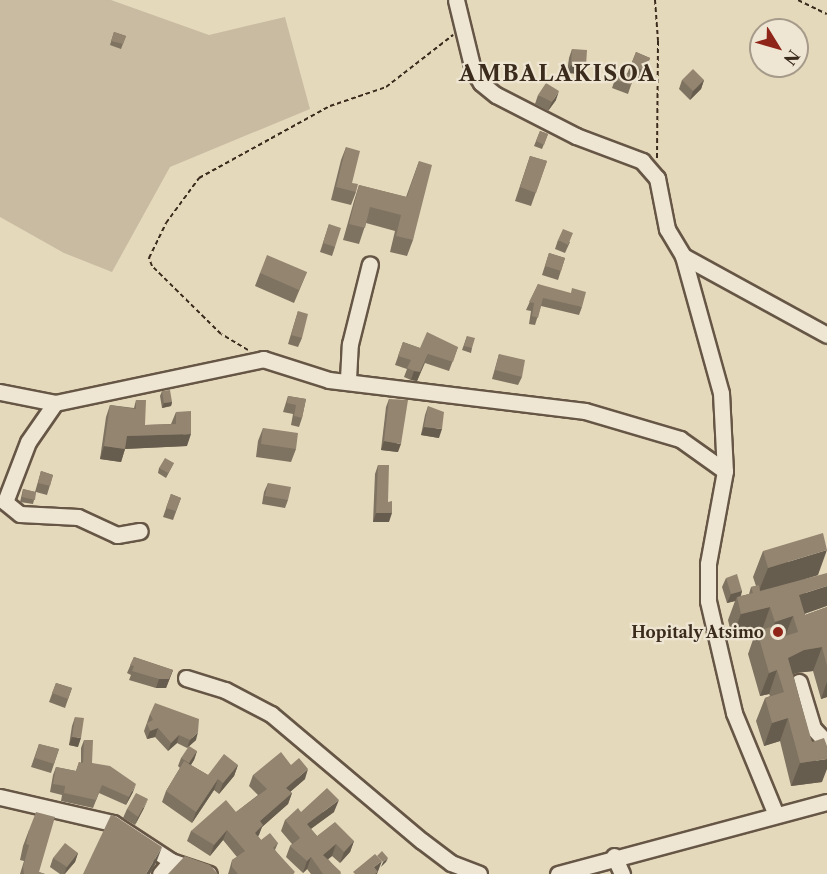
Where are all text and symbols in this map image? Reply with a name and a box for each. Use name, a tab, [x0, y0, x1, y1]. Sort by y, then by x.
north arrow	[749, 18, 809, 78]
text: N	[780, 46, 804, 69]
district label: AMBALAKISOA	[459, 61, 657, 87]
place label: Hopitaly Atsimo	[630, 622, 764, 642]
marker: Hopitaly Atsimo	[769, 623, 787, 641]

